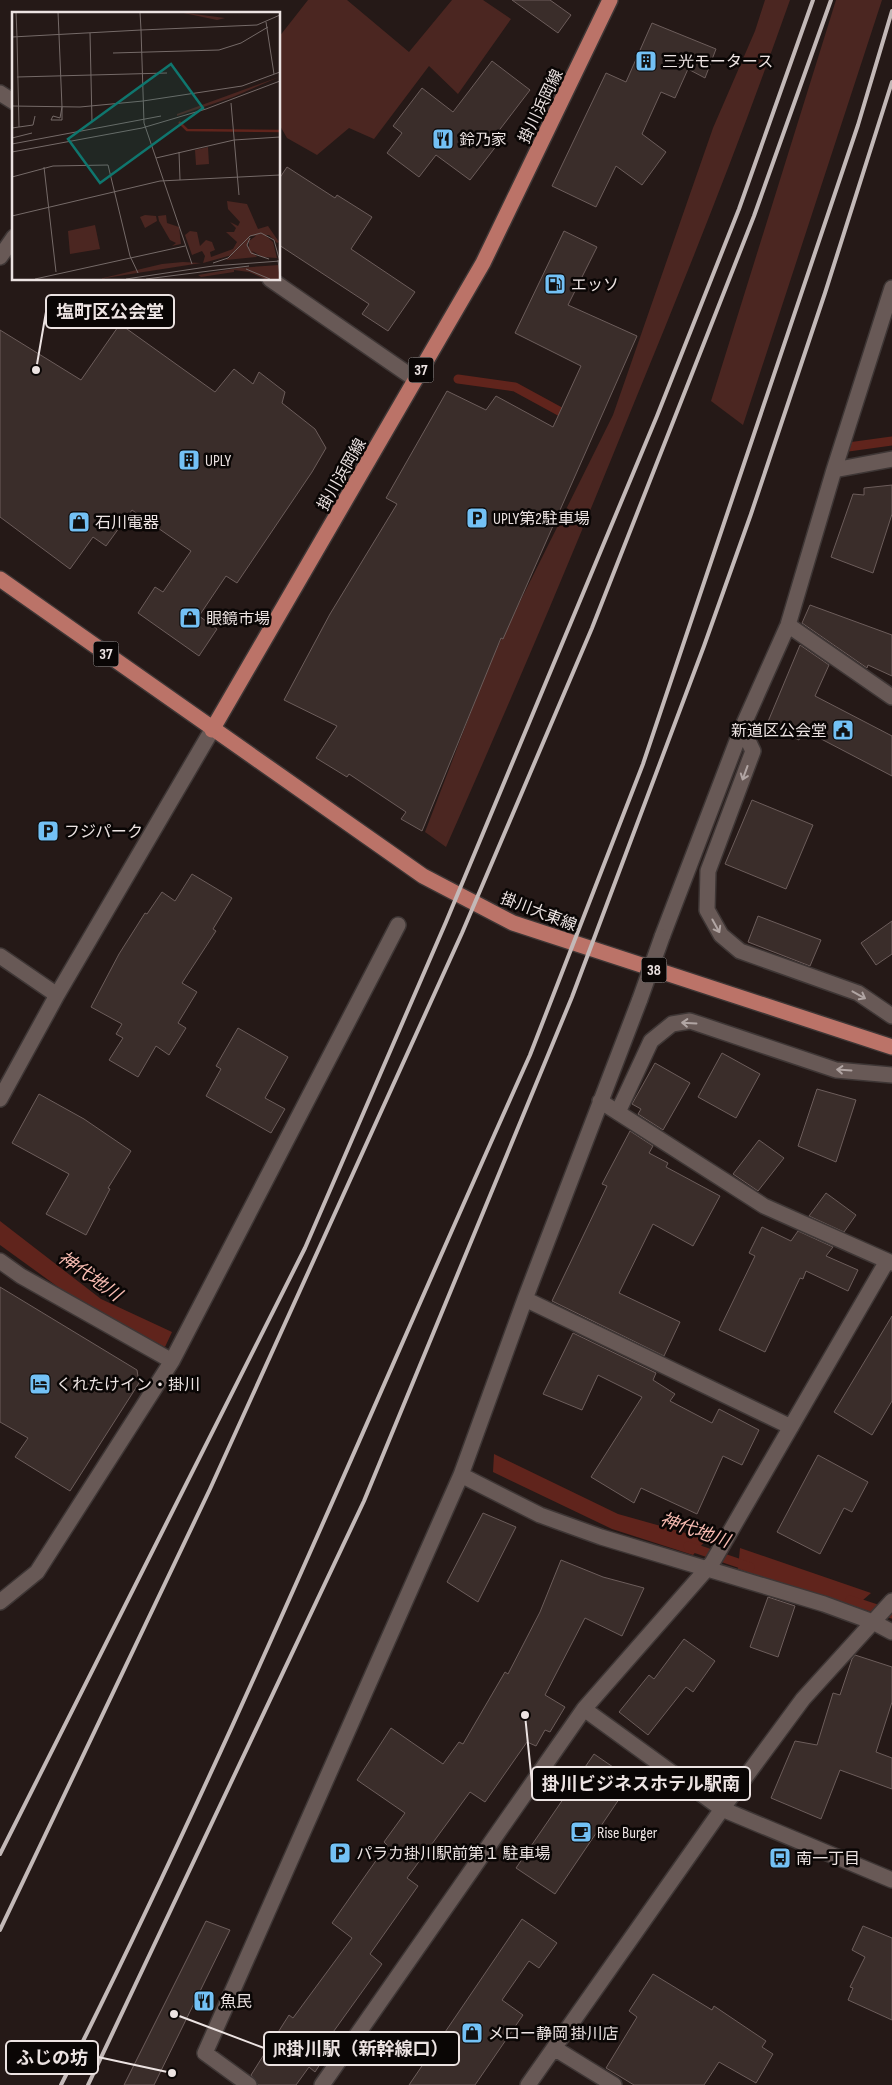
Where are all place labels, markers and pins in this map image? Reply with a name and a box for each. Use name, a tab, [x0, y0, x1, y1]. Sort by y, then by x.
building icon: 三光モータース	[634, 49, 658, 73]
place label: 三光モータース	[662, 53, 773, 72]
restaurant icon: 鈴乃家	[431, 127, 455, 151]
place label: 鈴乃家	[459, 131, 507, 150]
fuel station icon: エッソ	[543, 272, 567, 296]
place label: エッソ	[571, 276, 619, 295]
callout: 塩町区公会堂	[46, 295, 174, 328]
building icon: UPLY	[177, 448, 201, 472]
place label: UPLY	[205, 452, 232, 471]
parking icon: UPLY第2駐車場	[465, 506, 489, 530]
shop icon: 石川電器	[67, 510, 91, 534]
place label: UPLY第2駐車場	[493, 510, 590, 529]
place label: 石川電器	[95, 514, 159, 533]
shop icon: 眼鏡市場	[178, 606, 202, 630]
place label: 眼鏡市場	[206, 610, 270, 629]
public building icon: 新道区公会堂	[831, 718, 855, 742]
place label: 新道区公会堂	[731, 722, 827, 741]
parking icon: フジパーク	[36, 819, 60, 843]
place label: フジパーク	[64, 823, 143, 842]
hotel icon: くれたけイン・掛川	[28, 1372, 52, 1396]
place label: くれたけイン・掛川	[56, 1376, 200, 1395]
callout: 掛川ビジネスホテル駅南	[532, 1767, 750, 1800]
cafe icon: Rise Burger	[569, 1820, 593, 1844]
place label: Rise Burger	[597, 1824, 658, 1843]
parking icon: パラカ掛川駅前第１ 駐車場	[328, 1841, 352, 1865]
place label: パラカ掛川駅前第１ 駐車場	[356, 1845, 551, 1864]
bus stop icon: 南一丁目	[768, 1846, 792, 1870]
place label: 南一丁目	[796, 1850, 860, 1869]
restaurant icon: 魚民	[192, 1989, 216, 2013]
place label: 魚民	[220, 1992, 252, 2012]
shop icon: メロー静岡 掛川店	[460, 2021, 484, 2045]
place label: メロー静岡 掛川店	[488, 2025, 619, 2044]
callout: JR掛川駅（新幹線口）	[264, 2032, 459, 2065]
callout: ふじの坊	[6, 2041, 98, 2074]

